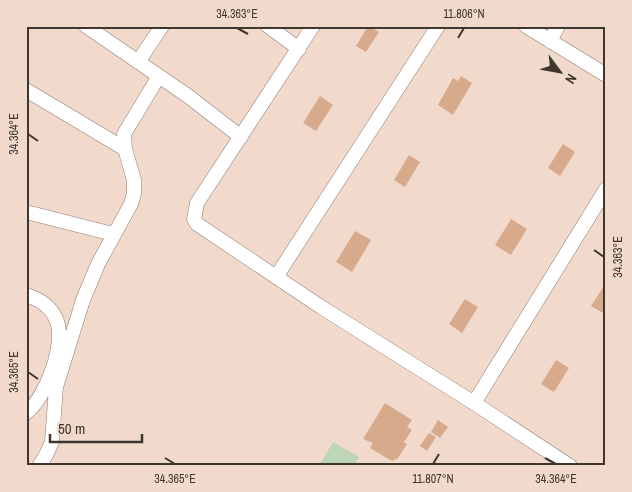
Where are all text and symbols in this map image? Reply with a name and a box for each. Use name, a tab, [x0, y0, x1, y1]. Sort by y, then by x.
text: 34.363°E	[216, 6, 258, 22]
text: 11.806°N	[443, 6, 485, 22]
north arrow	[534, 48, 584, 98]
text: N	[561, 71, 581, 87]
text: 34.364°E	[6, 113, 22, 155]
text: 34.363°E	[610, 236, 626, 278]
text: 34.365°E	[6, 351, 22, 393]
scale bar	[50, 412, 142, 444]
text: 50 m	[58, 418, 85, 439]
text: 34.365°E	[154, 471, 196, 487]
text: 11.807°N	[412, 471, 454, 487]
text: 34.364°E	[535, 471, 577, 487]

